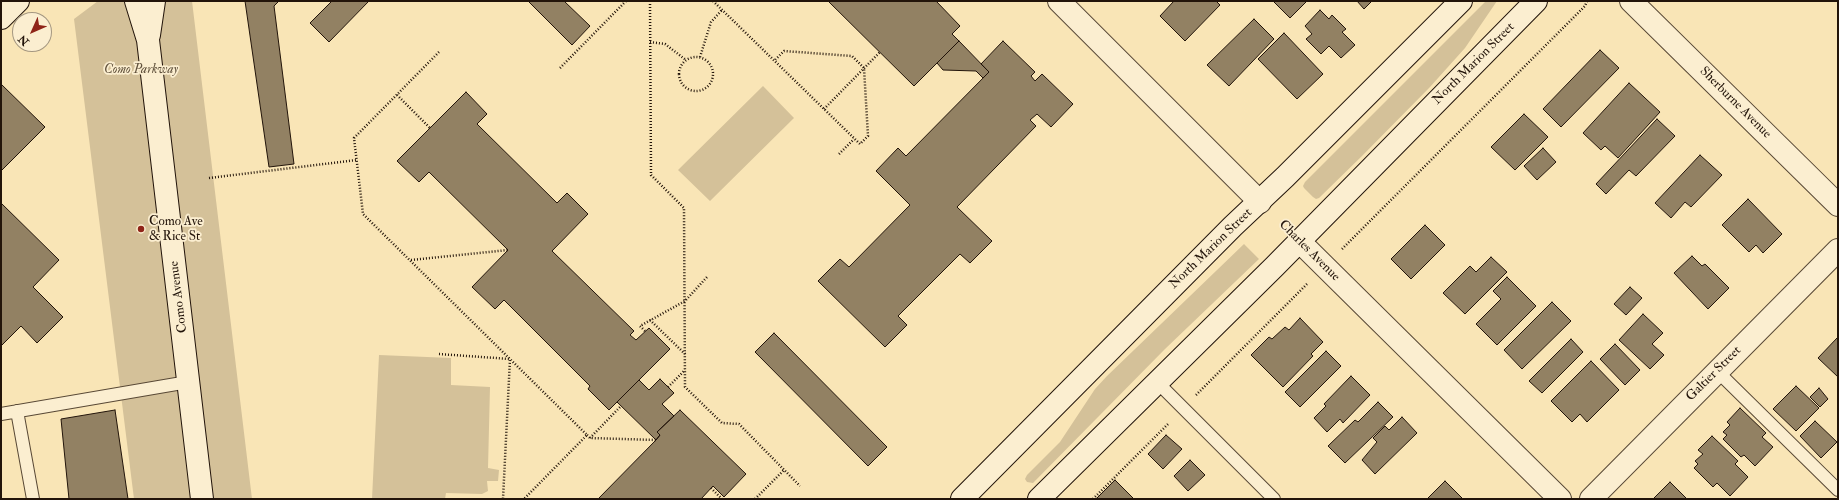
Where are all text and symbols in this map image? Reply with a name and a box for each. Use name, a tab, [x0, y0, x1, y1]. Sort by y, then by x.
north arrow	[12, 12, 52, 52]
street label: North Marion Street	[1430, 20, 1518, 108]
text: N	[16, 32, 32, 48]
park label: Como Parkway	[104, 62, 178, 78]
street label: Sherburne Avenue	[1696, 64, 1774, 142]
street label: North Marion Street	[1166, 205, 1256, 293]
place label: Como Ave & Rice St	[149, 214, 203, 245]
street label: Charles Avenue	[1275, 217, 1343, 285]
marker: Como Ave & Rice St	[136, 224, 146, 234]
street label: Como Avenue	[167, 260, 191, 334]
street label: Galtier Street	[1683, 343, 1745, 405]

